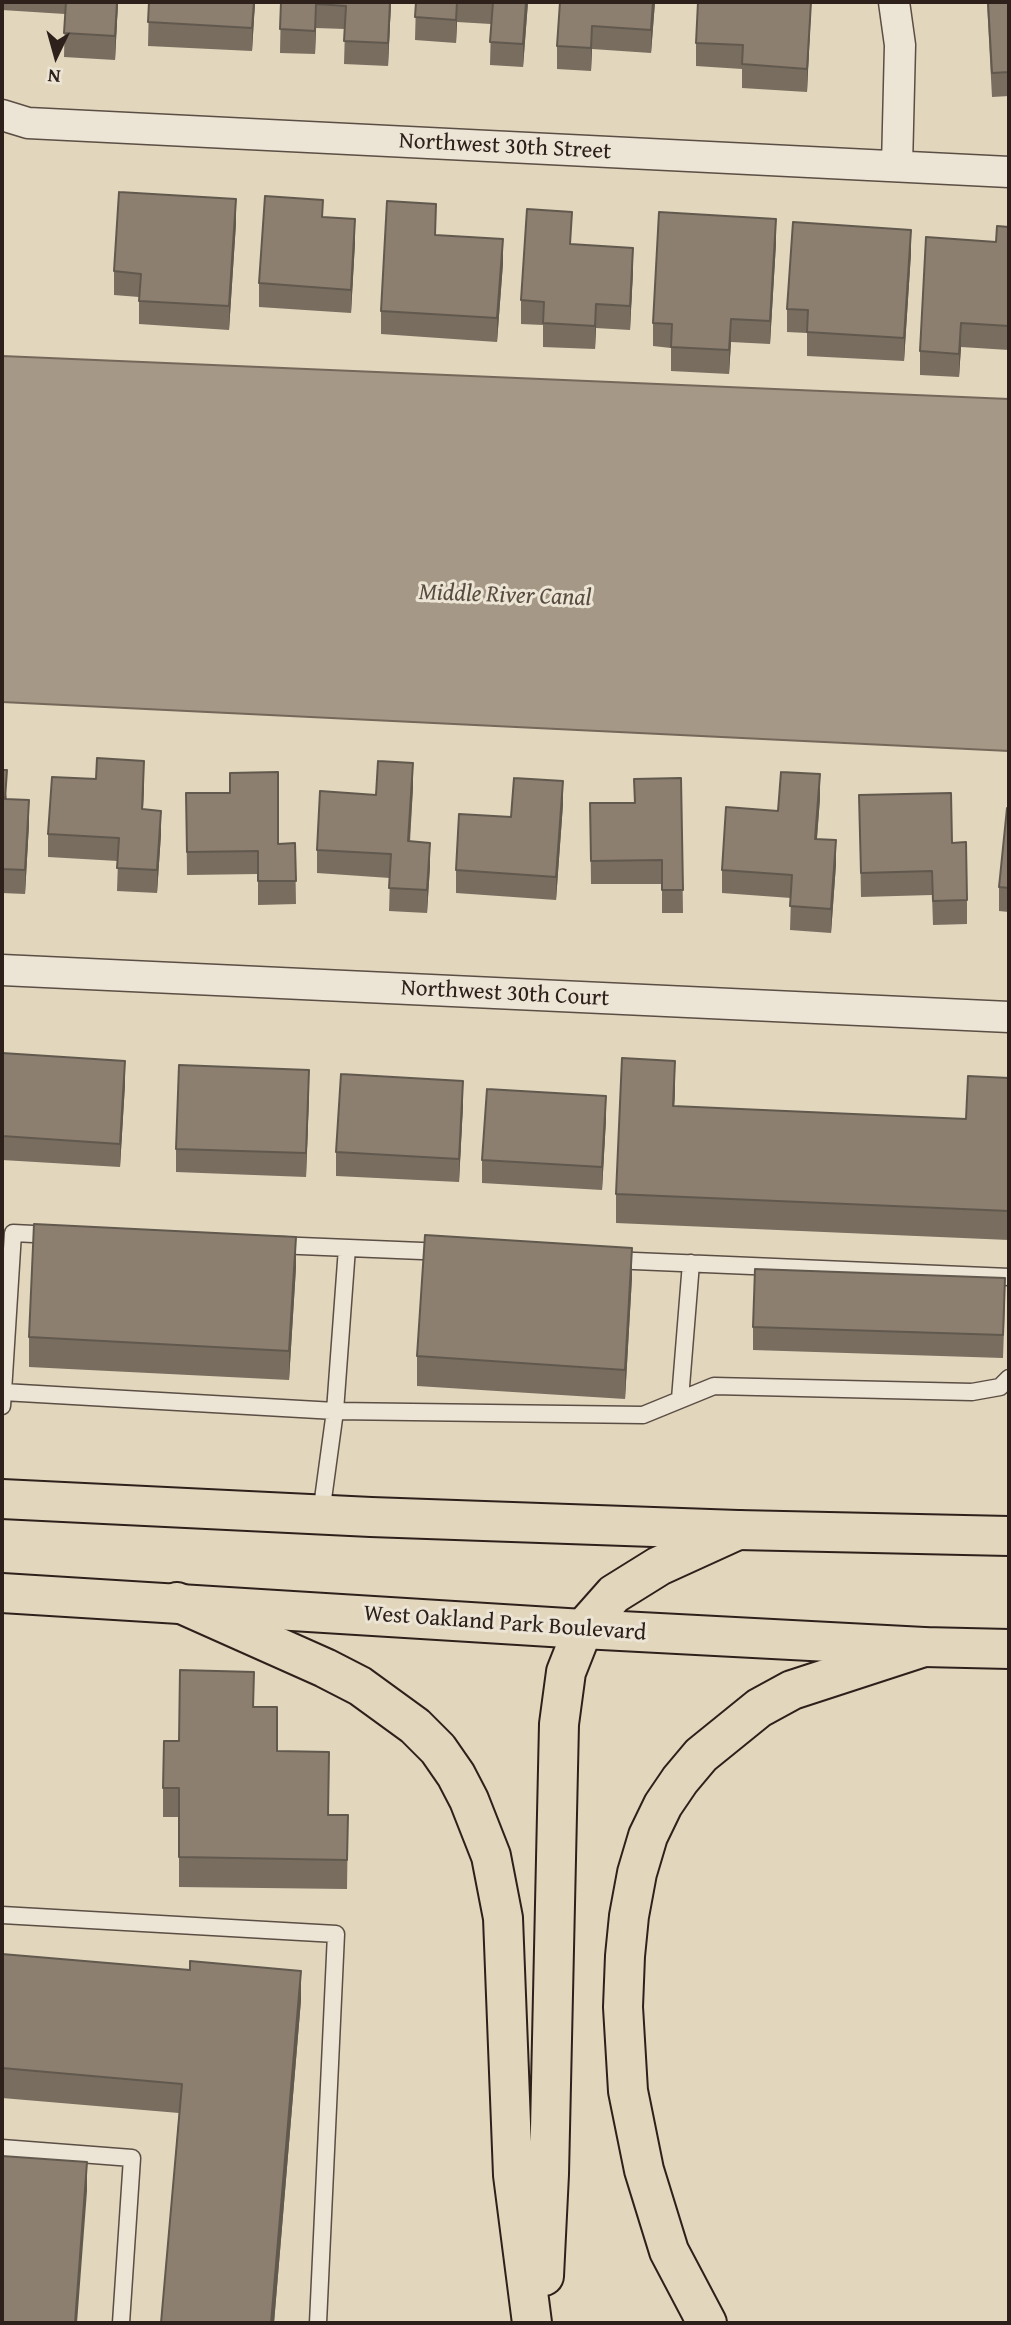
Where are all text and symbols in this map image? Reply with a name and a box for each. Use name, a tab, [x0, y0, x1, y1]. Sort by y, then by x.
north arrow	[21, 21, 91, 91]
text: N	[47, 62, 62, 91]
street label: Northwest 30th Street	[398, 128, 612, 166]
water label: Middle River Canal	[418, 579, 592, 613]
street label: Northwest 30th Court	[400, 975, 610, 1013]
street label: West Oakland Park Boulevard	[363, 1600, 647, 1648]

